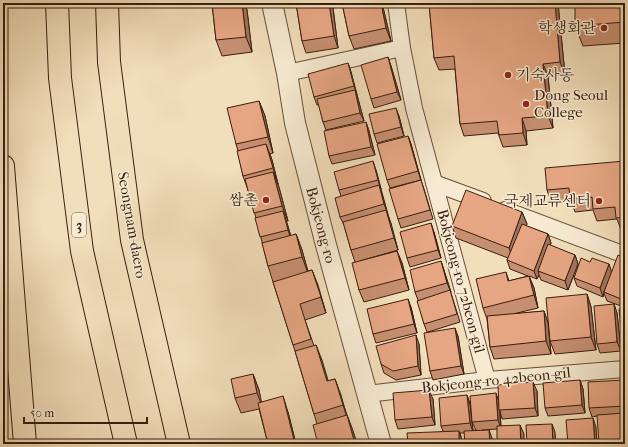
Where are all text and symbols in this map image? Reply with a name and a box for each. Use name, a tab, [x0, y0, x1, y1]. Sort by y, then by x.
place label: 학생회관	[538, 19, 597, 37]
marker: 학생회관	[599, 23, 609, 33]
place label: 기숙사동	[516, 66, 574, 84]
marker: 기숙사동	[503, 70, 513, 80]
place label: Dong Seoul College	[534, 86, 608, 121]
marker: Dong Seoul College	[521, 99, 531, 109]
street label: Seongnam-daero	[114, 170, 150, 280]
street label: Bokjeong-ro	[302, 185, 340, 265]
place label: 쌈촌	[229, 191, 259, 209]
place label: 국제교류센터	[504, 192, 591, 210]
marker: 쌈촌	[261, 195, 271, 205]
marker: 국제교류센터	[594, 196, 604, 206]
street label: Bokjeong-ro 72beon-gil	[433, 207, 489, 355]
road number: 3	[72, 213, 86, 237]
street label: Bokjeong-ro 42beon-gil	[420, 363, 572, 397]
scale bar	[24, 399, 147, 425]
text: 50 m	[30, 406, 54, 420]

